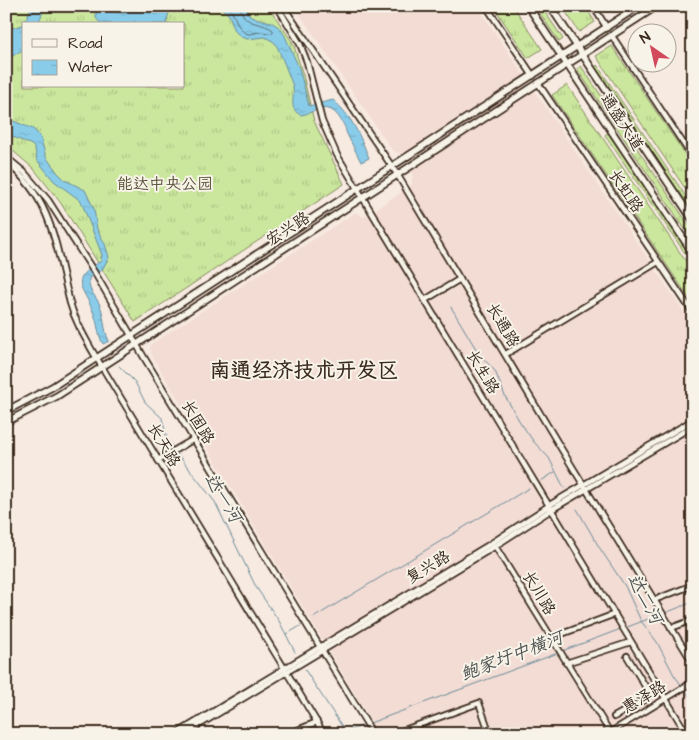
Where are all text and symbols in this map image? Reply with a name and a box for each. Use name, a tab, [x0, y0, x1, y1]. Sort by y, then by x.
legend	[22, 22, 185, 88]
north arrow	[626, 22, 676, 72]
text: N	[636, 27, 655, 49]
text: Road	[68, 33, 103, 54]
text: Water	[68, 57, 112, 78]
street label: 通盛大道	[595, 89, 649, 155]
street label: 长虹路	[603, 165, 649, 217]
park label: 能达中央公园	[117, 173, 213, 195]
street label: 宏兴路	[262, 207, 314, 251]
street label: 长通路	[481, 299, 525, 351]
street label: 长生路	[461, 346, 505, 398]
district label: 南通经济技术开发区	[210, 356, 399, 385]
street label: 长固路	[176, 396, 220, 448]
street label: 长天路	[142, 419, 186, 471]
water label: 达一河	[198, 468, 249, 530]
street label: 复兴路	[402, 545, 454, 589]
street label: 长川路	[517, 567, 561, 619]
water label: 达二河	[621, 569, 670, 631]
water label: 鲍家圩中横河	[457, 624, 570, 687]
street label: 惠泽路	[618, 675, 670, 719]

